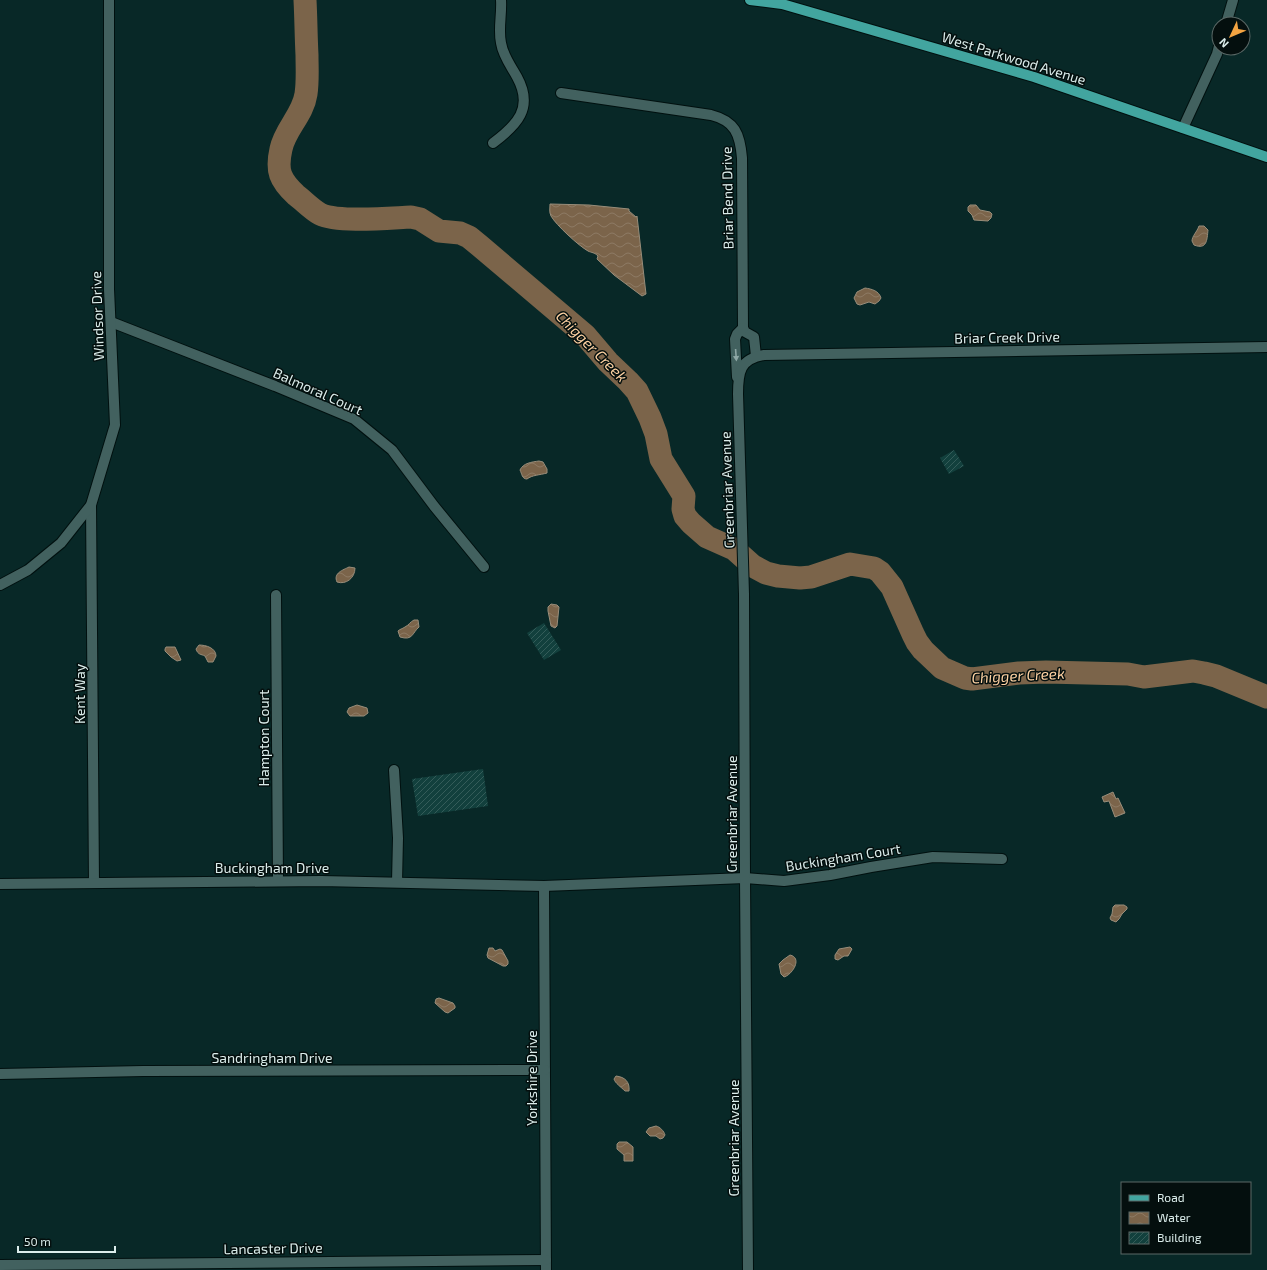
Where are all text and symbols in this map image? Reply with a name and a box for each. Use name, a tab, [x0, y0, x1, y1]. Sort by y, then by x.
north arrow	[1211, 16, 1251, 56]
street label: West Parkwood Avenue	[940, 28, 1088, 88]
text: N	[1216, 36, 1231, 51]
street label: Briar Bend Drive	[718, 147, 736, 249]
street label: Windsor Drive	[87, 271, 107, 361]
water label: Chigger Creek	[553, 307, 632, 386]
street label: Briar Creek Drive	[954, 328, 1060, 346]
one-way arrow	[732, 349, 739, 361]
street label: Balmoral Court	[271, 364, 365, 418]
street label: Greenbriar Avenue	[716, 431, 738, 549]
street label: Kent Way	[71, 663, 88, 724]
water label: Chigger Creek	[971, 664, 1065, 686]
street label: Hampton Court	[255, 690, 272, 786]
street label: Greenbriar Avenue	[723, 755, 740, 873]
street label: Buckingham Court	[784, 840, 902, 874]
street label: Buckingham Drive	[215, 859, 329, 876]
street label: Yorkshire Drive	[523, 1030, 540, 1126]
street label: Sandringham Drive	[211, 1049, 333, 1066]
street label: Greenbriar Avenue	[725, 1079, 742, 1197]
legend	[1121, 1182, 1251, 1254]
text: Road	[1157, 1190, 1185, 1204]
text: Water	[1157, 1210, 1191, 1224]
scale bar	[18, 1228, 115, 1254]
text: Building	[1157, 1230, 1202, 1244]
text: 50 m	[24, 1234, 51, 1248]
street label: Lancaster Drive	[223, 1239, 323, 1257]

